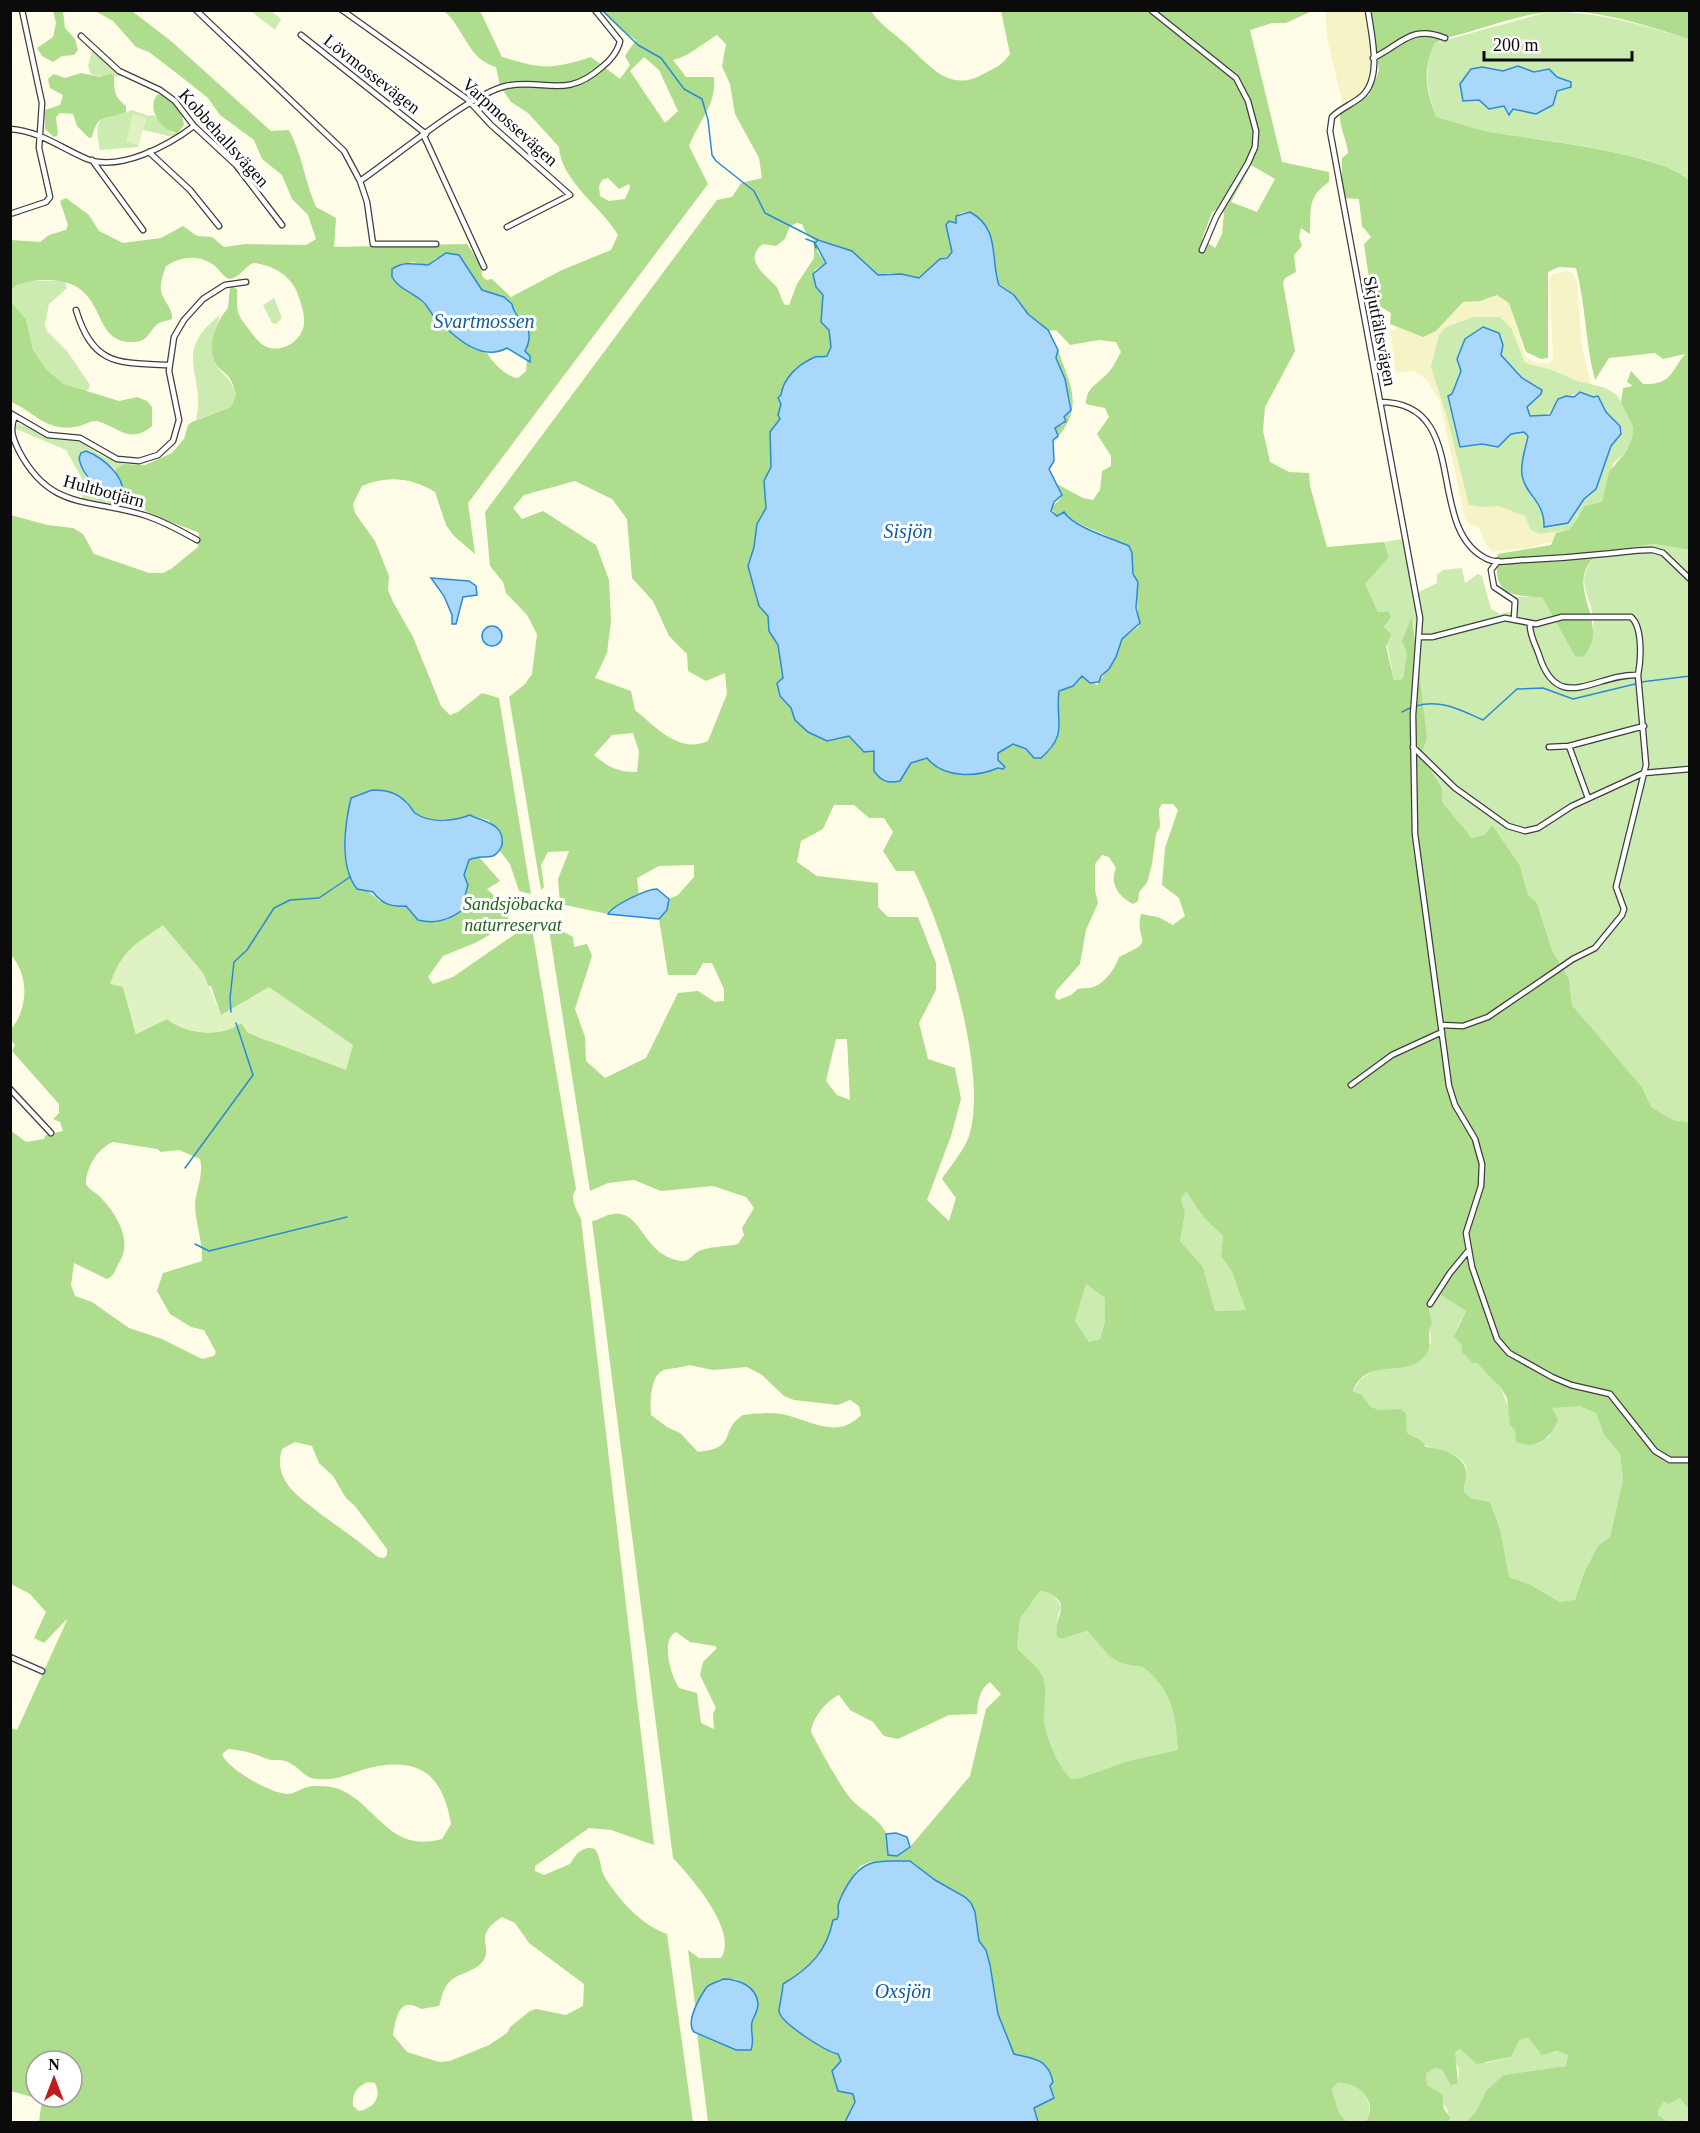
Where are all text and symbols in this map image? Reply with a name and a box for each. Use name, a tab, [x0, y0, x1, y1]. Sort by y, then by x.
scale bar	[1484, 24, 1632, 62]
street label: Lövmossevägen	[320, 30, 424, 118]
text: 200 m	[1493, 35, 1539, 55]
street label: Varpmossevägen	[458, 74, 562, 170]
street label: Kobbehallsvägen	[175, 85, 273, 191]
street label: Skjutfältsvägen	[1359, 274, 1401, 388]
water label: Svartmossen	[433, 310, 535, 332]
street label: Hultbotjärn	[61, 471, 147, 511]
water label: Sisjön	[884, 520, 932, 543]
park label: Sandsjöbacka naturreservat	[463, 894, 563, 935]
water label: Oxsjön	[875, 1980, 931, 2003]
north arrow	[24, 2049, 84, 2109]
text: N	[48, 2056, 60, 2073]

